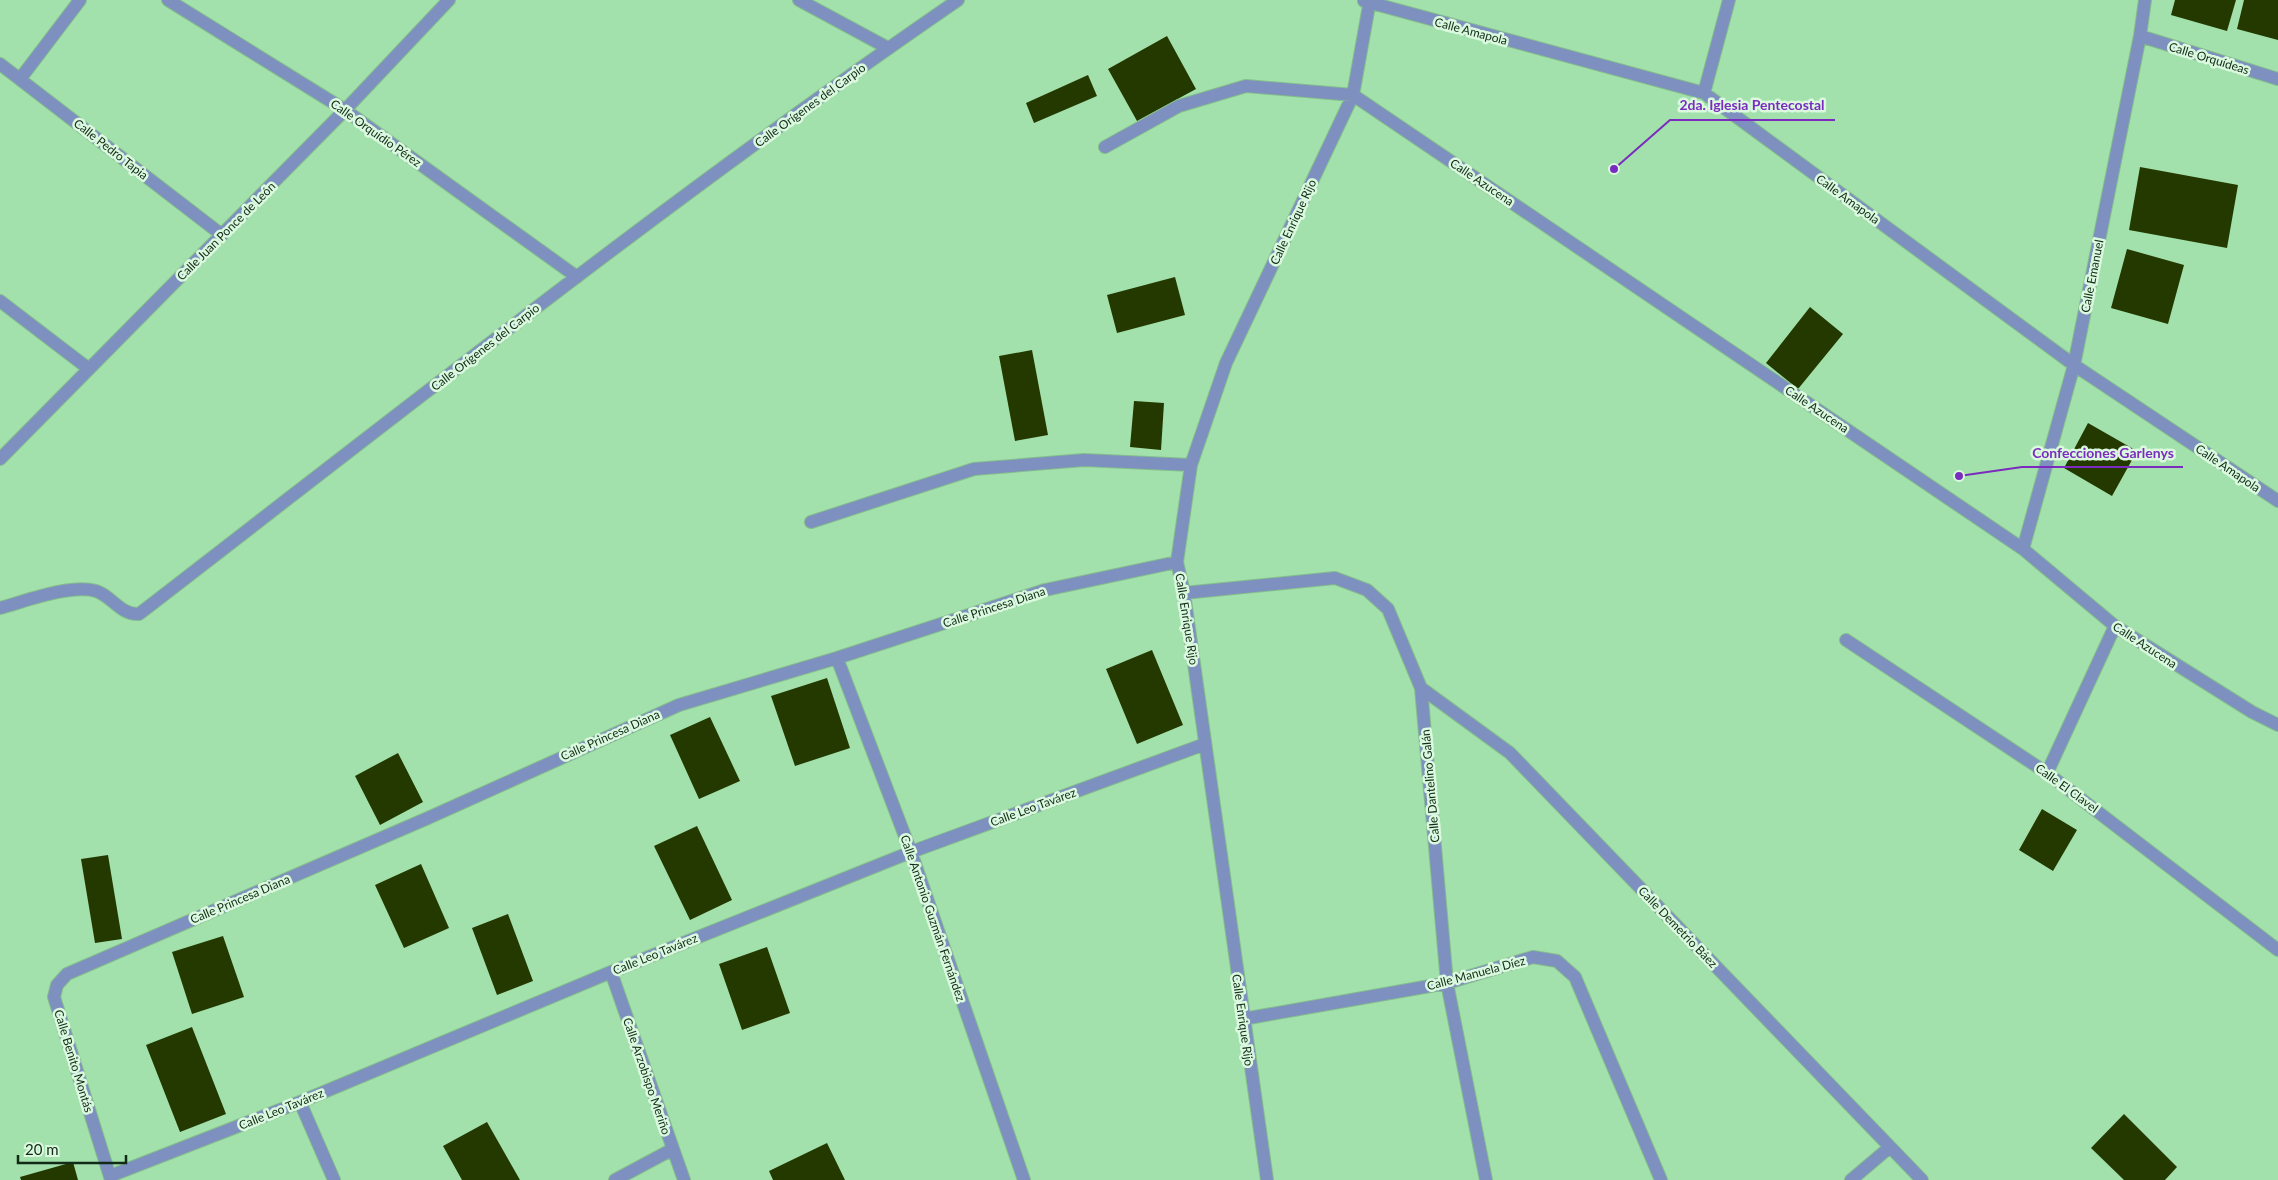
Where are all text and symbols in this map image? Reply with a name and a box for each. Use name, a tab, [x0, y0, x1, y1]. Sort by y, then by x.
street label: Calle Amapola	[1433, 14, 1509, 48]
street label: Calle Orquídeas	[2167, 39, 2251, 77]
street label: Calle Orígenes del Carpio	[752, 60, 868, 150]
callout: 2da. Iglesia Pentecostal	[1670, 91, 1835, 120]
street label: Calle Orquídio Pérez	[328, 96, 425, 170]
text: 2da. Iglesia Pentecostal	[1679, 96, 1825, 113]
street label: Calle Pedro Tapia	[71, 115, 151, 183]
street label: Calle Azucena	[1447, 155, 1517, 209]
street label: Calle Amapola	[1813, 171, 1883, 227]
street label: Calle Enrique Rijo	[1267, 177, 1319, 267]
street label: Calle Juan Ponce de León	[174, 179, 278, 283]
street label: Calle Emanuel	[2078, 238, 2106, 314]
street label: Calle Orígenes del Carpio	[428, 300, 542, 394]
street label: Calle Azucena	[1782, 382, 1852, 436]
callout: Confecciones Garlenys	[2022, 438, 2183, 467]
street label: Calle Amapola	[2193, 441, 2263, 495]
text: Confecciones Garlenys	[2032, 444, 2174, 461]
street label: Calle Enrique Rijo	[1172, 572, 1202, 666]
street label: Calle Princesa Diana	[941, 583, 1047, 631]
street label: Calle Azucena	[2110, 619, 2180, 671]
street label: Calle Princesa Diana	[558, 706, 662, 764]
street label: Calle Dantelino Galán	[1418, 729, 1442, 843]
street label: Calle El Clavel	[2033, 760, 2101, 816]
street label: Calle Leo Tavárez	[988, 784, 1078, 829]
street label: Calle Antonio Guzmán Fernández	[897, 833, 969, 1004]
street label: Calle Princesa Diana	[188, 871, 292, 927]
street label: Calle Demetrio Báez	[1635, 883, 1721, 971]
street label: Calle Leo Tavárez	[610, 930, 700, 978]
street label: Calle Manuela Díez	[1425, 953, 1527, 993]
street label: Calle Enrique Rijo	[1229, 973, 1257, 1067]
street label: Calle Benito Montás	[51, 1008, 97, 1114]
street label: Calle Arzobispo Meriño	[620, 1016, 674, 1137]
street label: Calle Leo Tavárez	[236, 1085, 326, 1133]
scale bar	[18, 1132, 125, 1164]
text: 20 m	[25, 1140, 59, 1158]

